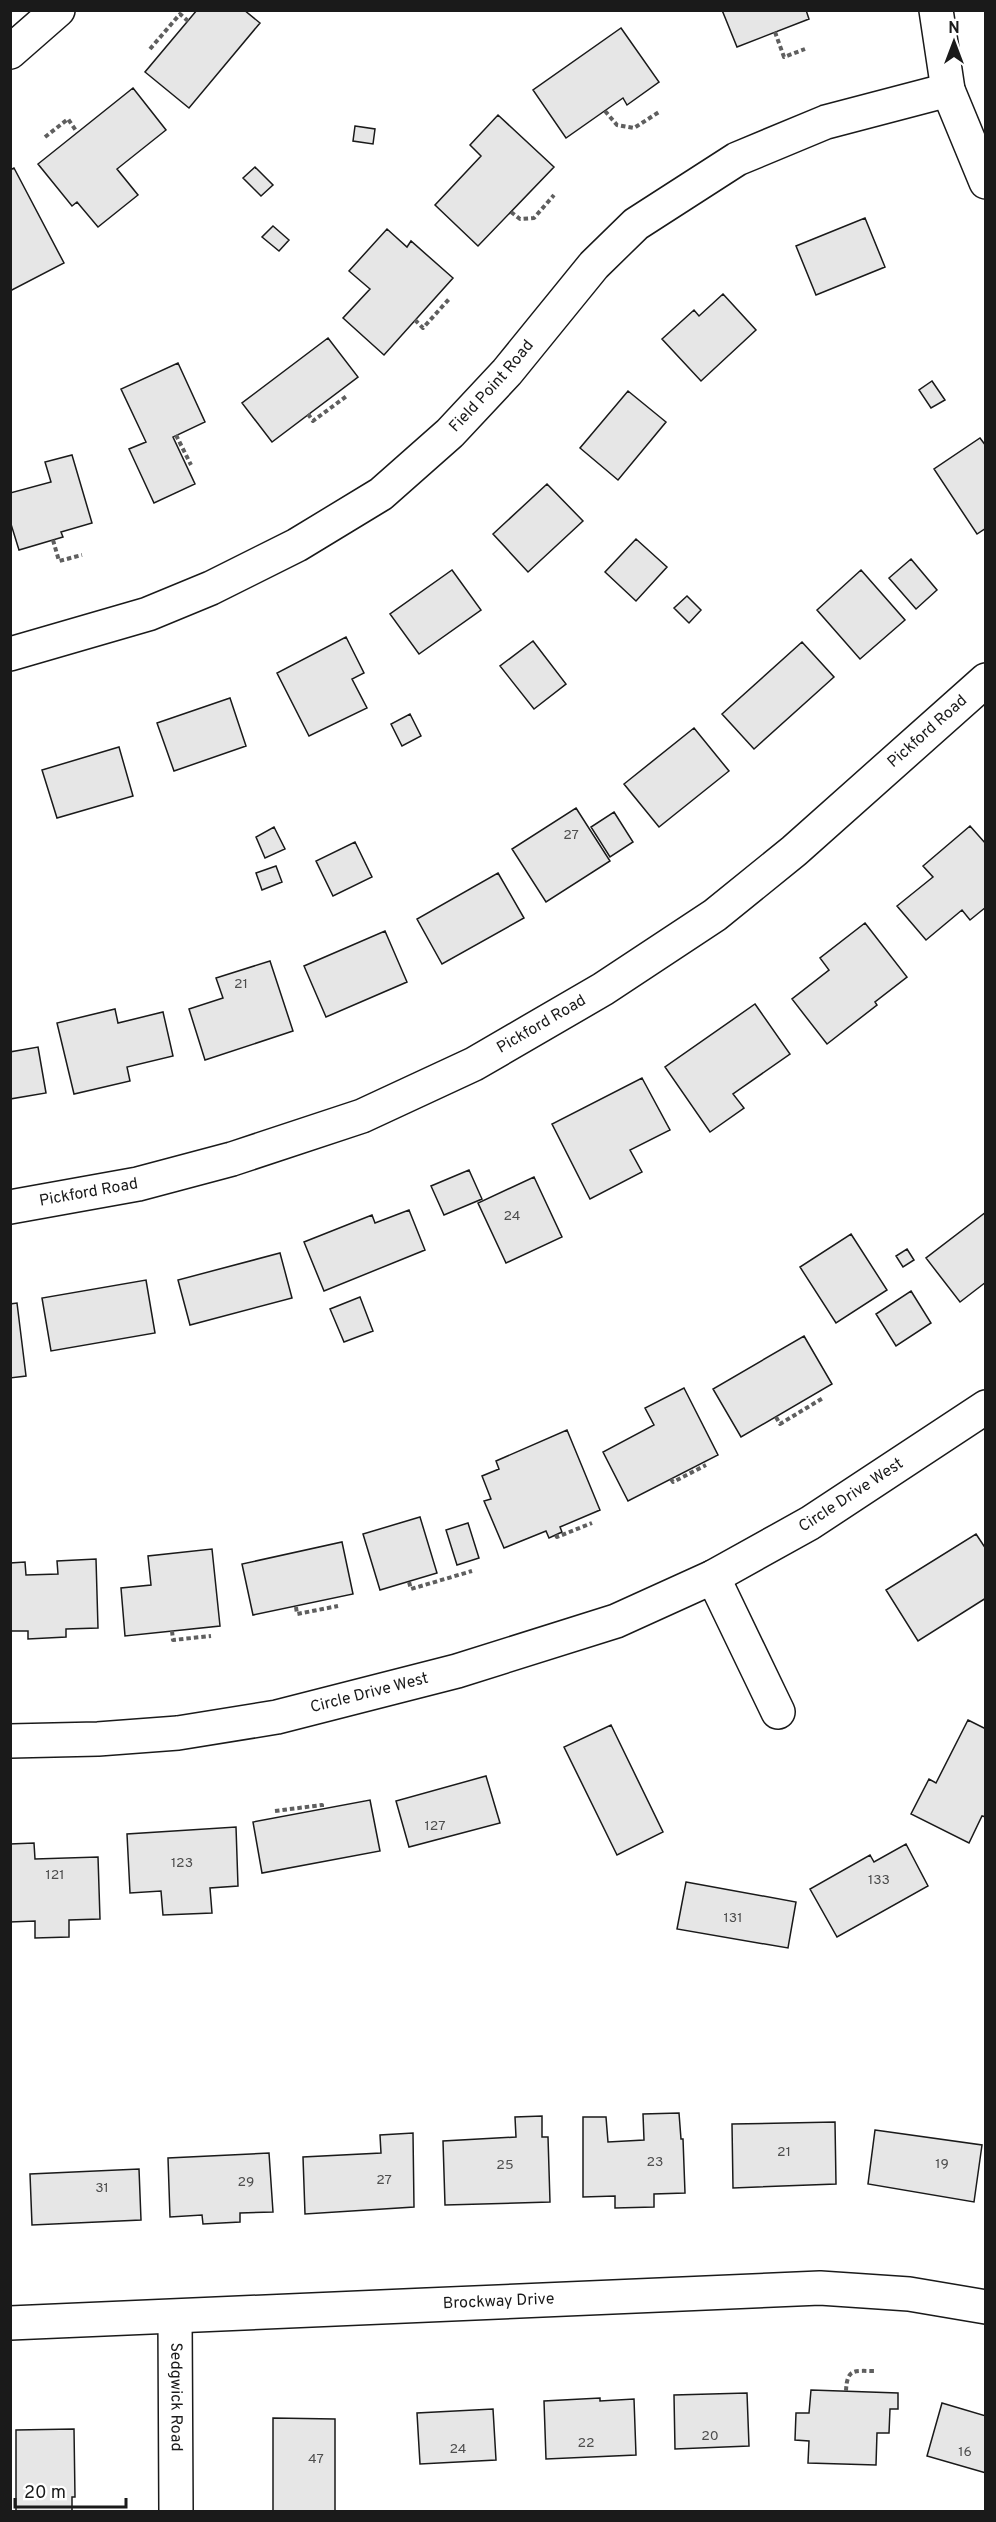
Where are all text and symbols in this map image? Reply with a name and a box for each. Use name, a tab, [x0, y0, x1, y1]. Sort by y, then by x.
north arrow	[924, 12, 984, 72]
text: N	[948, 19, 960, 39]
street label: Field Point Road	[445, 336, 539, 437]
street label: Pickford Road	[884, 691, 972, 773]
house number: 27	[563, 827, 579, 844]
house number: 21	[234, 976, 248, 993]
street label: Pickford Road	[493, 991, 590, 1058]
street label: Pickford Road	[38, 1174, 140, 1212]
house number: 24	[503, 1208, 521, 1225]
street label: Circle Drive West	[795, 1454, 907, 1537]
street label: Circle Drive West	[308, 1669, 431, 1718]
house number: 127	[425, 1818, 445, 1835]
house number: 123	[171, 1855, 193, 1872]
house number: 121	[45, 1867, 65, 1884]
house number: 133	[868, 1872, 890, 1889]
house number: 131	[724, 1910, 742, 1927]
house number: 21	[777, 2144, 791, 2161]
house number: 23	[647, 2154, 664, 2171]
house number: 19	[935, 2156, 949, 2173]
house number: 25	[496, 2157, 514, 2174]
house number: 27	[376, 2172, 392, 2189]
house number: 29	[238, 2174, 254, 2191]
house number: 31	[95, 2180, 109, 2197]
street label: Brockway Drive	[442, 2289, 555, 2314]
street label: Sedgwick Road	[165, 2342, 186, 2452]
house number: 20	[701, 2428, 719, 2445]
house number: 22	[577, 2435, 595, 2452]
house number: 24	[449, 2441, 467, 2458]
house number: 16	[958, 2444, 972, 2461]
house number: 47	[308, 2451, 324, 2468]
scale bar	[15, 2471, 126, 2509]
text: 20 m	[24, 2482, 66, 2505]

